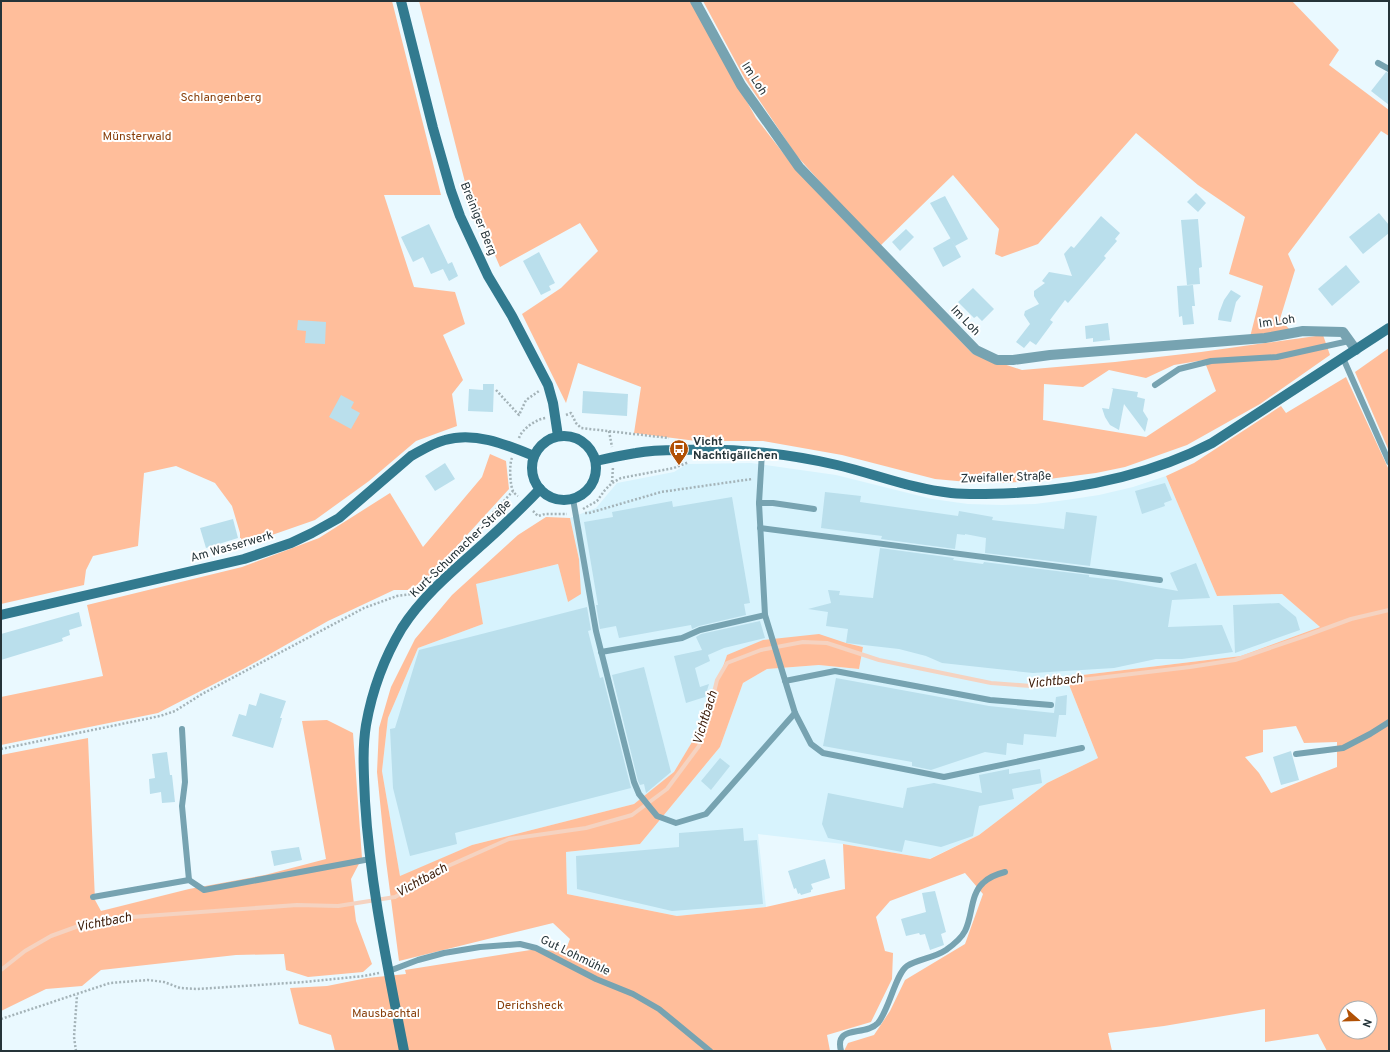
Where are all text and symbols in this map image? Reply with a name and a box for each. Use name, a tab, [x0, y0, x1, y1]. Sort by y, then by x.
street label: Im Loh	[737, 59, 771, 99]
park label: Schlangenberg	[181, 90, 261, 106]
park label: Münsterwald	[102, 129, 172, 145]
street label: Breiniger Berg	[456, 180, 500, 258]
street label: Im Loh	[947, 302, 983, 340]
street label: Im Loh	[1258, 312, 1296, 332]
place label: Vicht Nachtigällchen	[693, 434, 778, 464]
bus stop icon: Vicht Nachtigällchen	[668, 438, 690, 466]
street label: Zweifaller Straße	[960, 468, 1052, 488]
street label: Kurt-Schumacher-Straße	[407, 496, 515, 602]
street label: Am Wasserwerk	[189, 528, 275, 566]
water label: Vichtbach	[1026, 671, 1084, 693]
water label: Vichtbach	[690, 689, 722, 747]
water label: Vichtbach	[394, 860, 450, 902]
water label: Vichtbach	[75, 910, 133, 936]
street label: Gut Lohmühle	[537, 932, 613, 980]
park label: Derichsheck	[497, 998, 563, 1014]
north arrow	[1338, 1000, 1378, 1040]
park label: Mausbachtal	[352, 1006, 420, 1022]
text: N	[1359, 1017, 1374, 1029]

